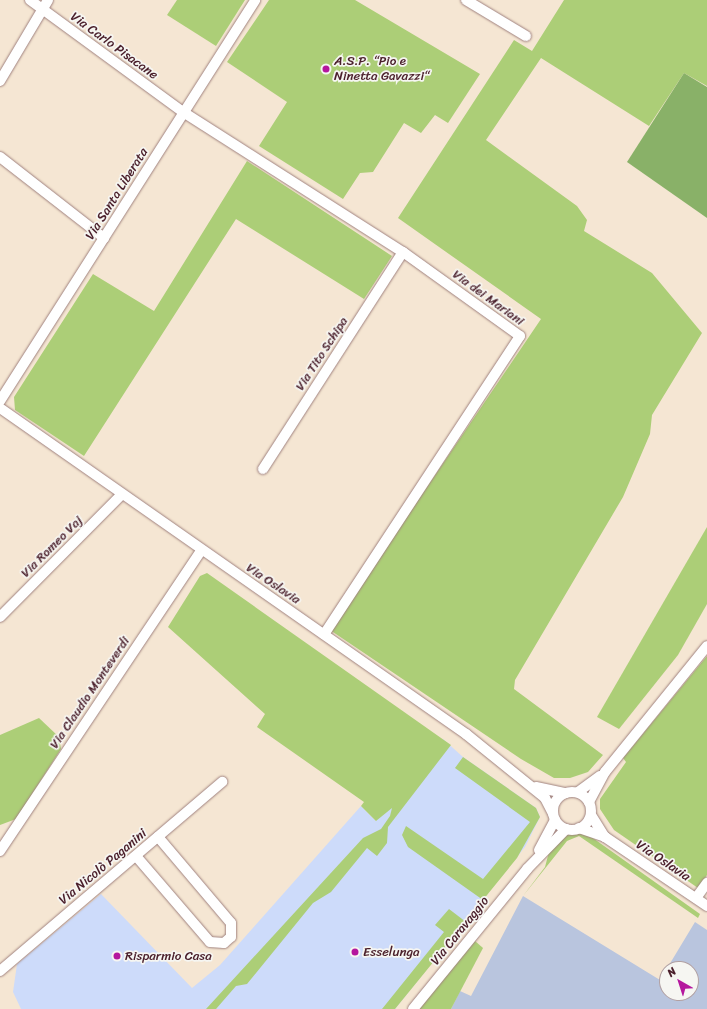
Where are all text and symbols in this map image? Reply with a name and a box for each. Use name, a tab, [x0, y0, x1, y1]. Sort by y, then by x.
street label: Via Carlo Pisacane	[67, 9, 161, 83]
place label: A.S.P. “Pio e Ninetta Gavazzi“	[334, 54, 429, 85]
marker: A.S.P. “Pio e Ninetta Gavazzi“	[321, 64, 331, 74]
street label: Via Santa Liberata	[82, 145, 152, 243]
street label: Via dei Mariani	[449, 267, 527, 329]
street label: Via Tito Schipa	[292, 314, 352, 394]
street label: Via Romeo Vaj	[18, 513, 86, 581]
street label: Via Oslavia	[243, 560, 303, 608]
street label: Via Claudio Monteverdi	[47, 634, 133, 752]
street label: Via Nicolò Paganini	[56, 826, 150, 908]
street label: Via Oslavia	[633, 837, 693, 885]
street label: Via Caravaggio	[428, 894, 492, 968]
place label: Esselunga	[363, 944, 420, 960]
marker: Esselunga	[350, 947, 360, 957]
place label: Risparmio Casa	[125, 948, 212, 964]
marker: Risparmio Casa	[112, 951, 122, 961]
north arrow	[659, 961, 699, 1001]
text: N	[663, 962, 681, 982]

